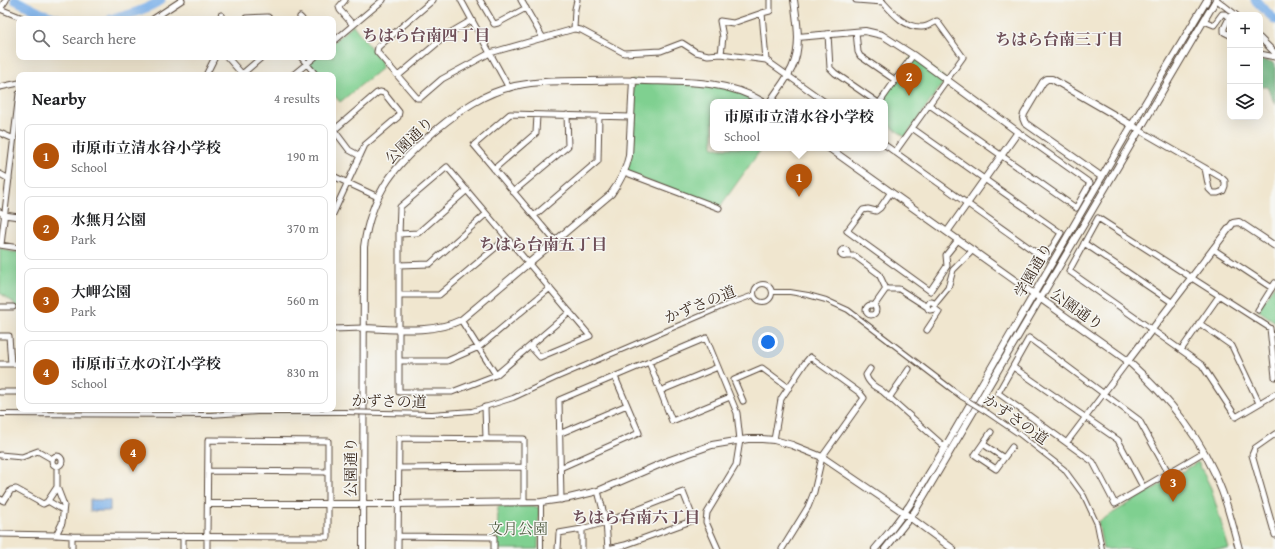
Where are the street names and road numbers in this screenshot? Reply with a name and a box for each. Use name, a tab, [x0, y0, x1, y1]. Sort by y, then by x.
street label: 公園通り	[380, 112, 438, 168]
street label: 学園通り	[1009, 239, 1057, 301]
street label: かずさの道	[661, 280, 739, 328]
street label: 公園通り	[1046, 283, 1108, 335]
street label: かずさの道	[979, 389, 1053, 449]
street label: かずさの道	[351, 390, 427, 412]
street label: 公園通り	[340, 437, 361, 497]

